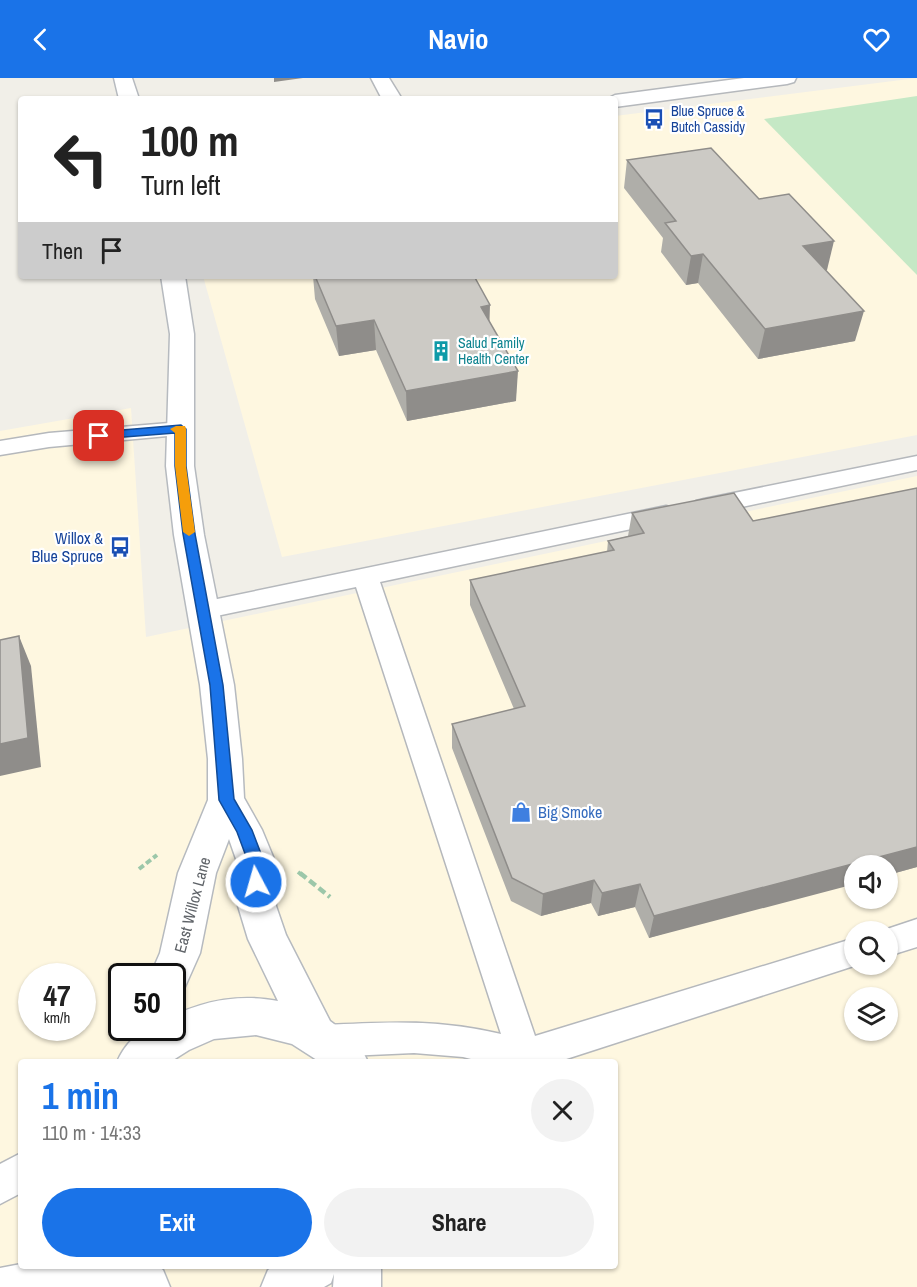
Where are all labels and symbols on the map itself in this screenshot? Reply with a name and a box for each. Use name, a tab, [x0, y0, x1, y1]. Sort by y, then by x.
place label: Blue Spruce & Butch Cassidy	[671, 102, 745, 136]
bus stop icon: Blue Spruce & Butch Cassidy	[642, 107, 666, 131]
place label: Salud Family Health Center	[458, 334, 529, 368]
building icon: Salud Family Health Center	[429, 339, 453, 363]
pin	[73, 410, 124, 461]
place label: Willox & Blue Spruce	[32, 527, 103, 567]
bus stop icon: Willox & Blue Spruce	[108, 535, 132, 559]
shop icon: Big Smoke	[509, 800, 533, 824]
place label: Big Smoke	[538, 801, 602, 823]
position arrow	[224, 850, 288, 914]
street label: East Willox Lane	[169, 855, 215, 955]
speed limit sign: 50	[108, 963, 186, 1041]

